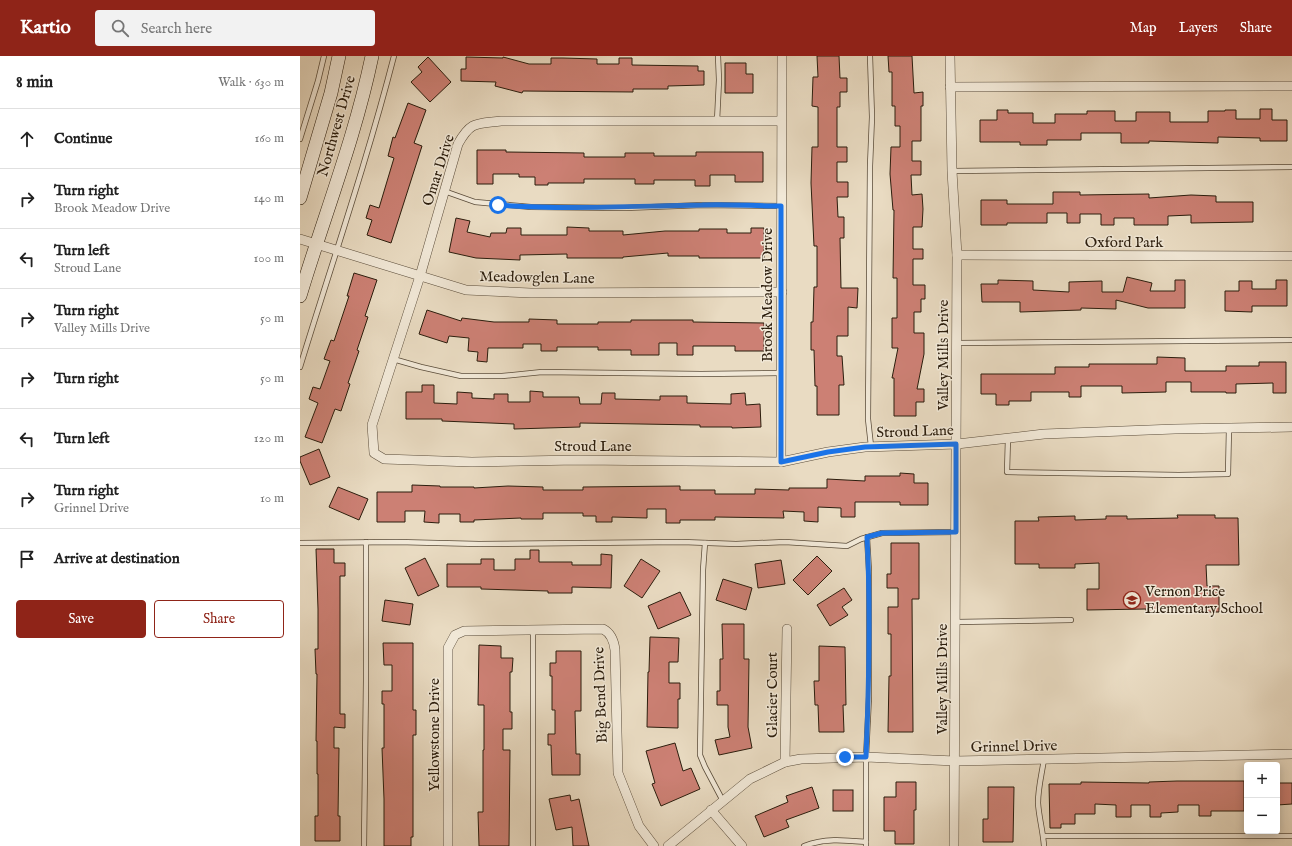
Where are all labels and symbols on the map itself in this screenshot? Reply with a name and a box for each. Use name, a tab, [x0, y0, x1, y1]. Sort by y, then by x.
street label: Northwest Drive	[313, 73, 360, 179]
street label: Omar Drive	[418, 132, 459, 208]
route start	[489, 196, 507, 214]
street label: Brook Meadow Drive	[758, 228, 777, 362]
street label: Oxford Park	[1085, 233, 1164, 252]
street label: Meadowglen Lane	[479, 267, 595, 288]
street label: Valley Mills Drive	[934, 299, 953, 411]
street label: Stroud Lane	[876, 421, 954, 442]
street label: Stroud Lane	[554, 437, 632, 456]
place label: Vernon Price Elementary School	[1144, 582, 1264, 618]
school or university icon: Vernon Price Elementary School	[1122, 590, 1142, 610]
street label: Valley Mills Drive	[933, 623, 952, 735]
street label: Big Bend Drive	[589, 646, 612, 743]
street label: Glacier Court	[763, 652, 782, 738]
street label: Yellowstone Drive	[425, 678, 444, 792]
street label: Grinnel Drive	[971, 736, 1058, 757]
route end	[836, 748, 854, 766]

